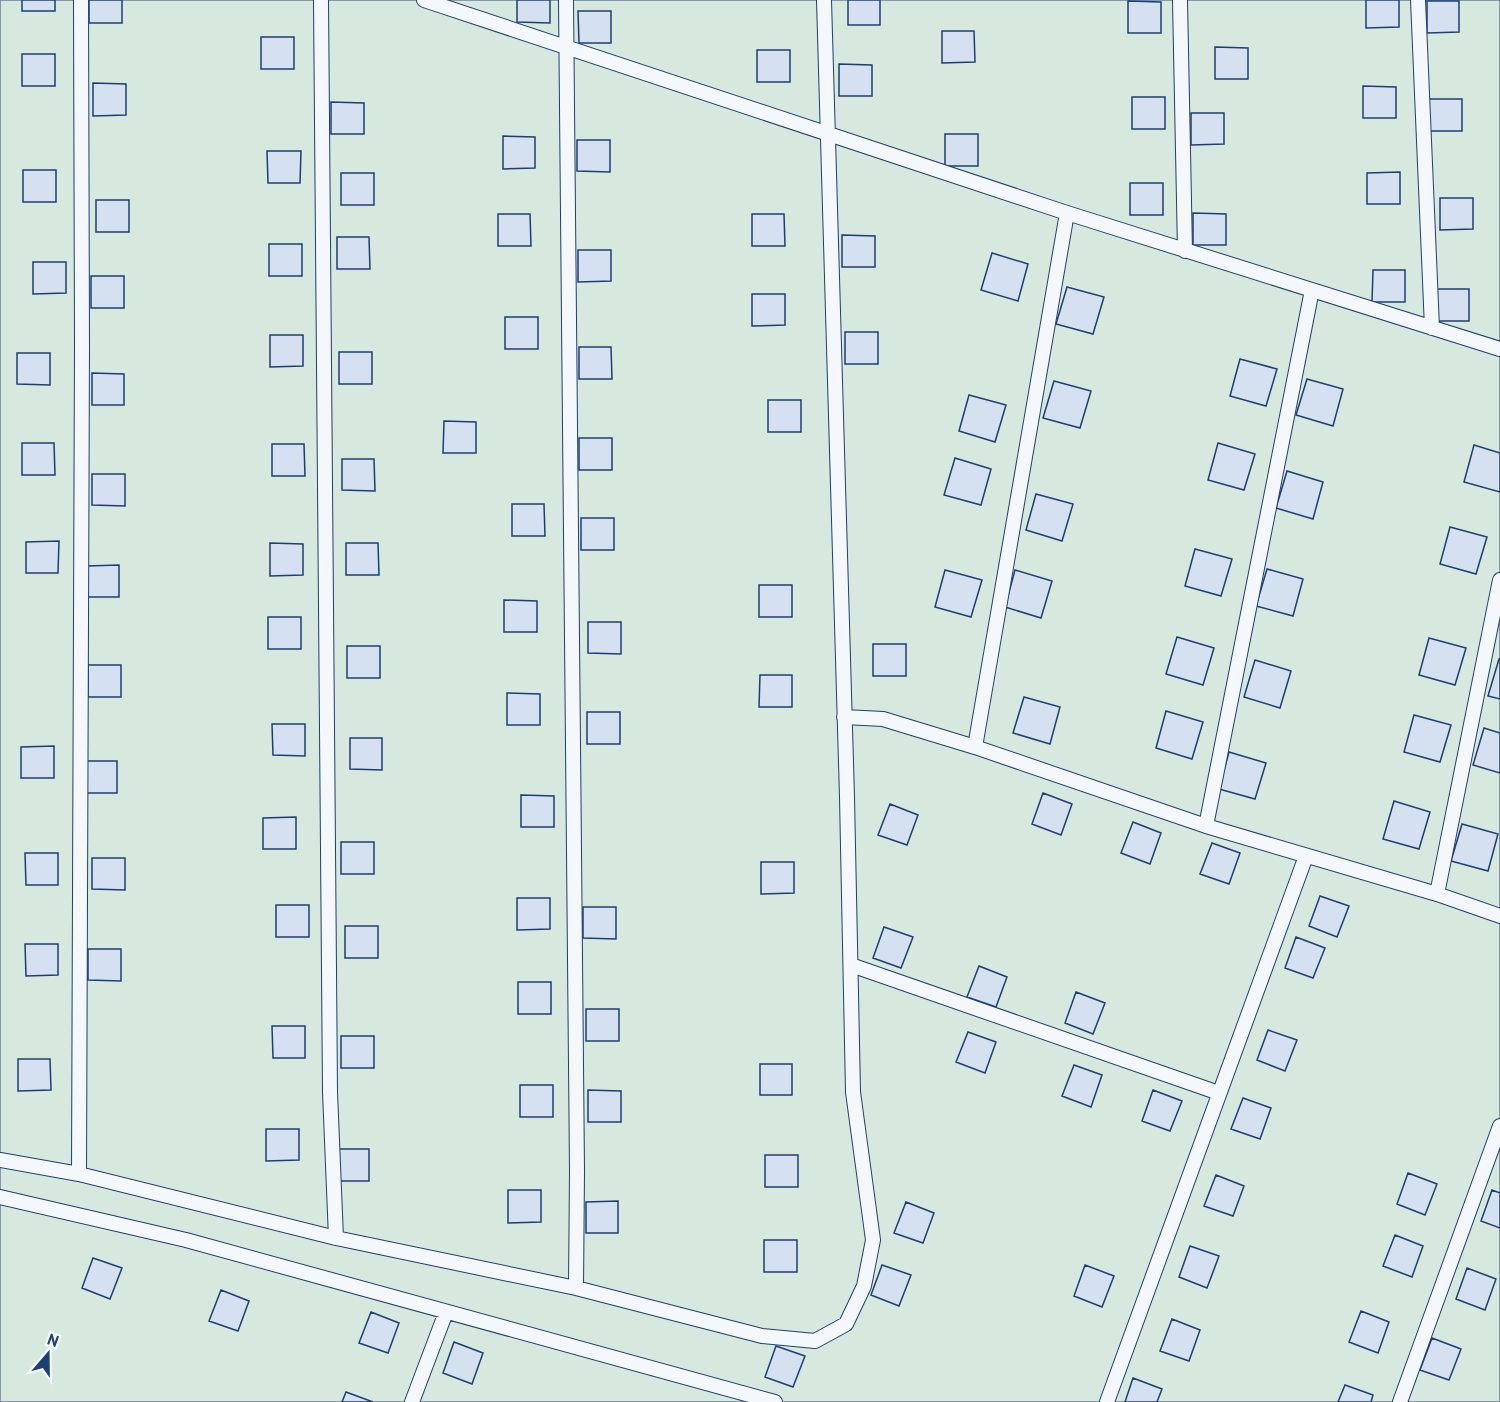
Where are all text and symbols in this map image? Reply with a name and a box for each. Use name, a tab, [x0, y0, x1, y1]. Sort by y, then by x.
north arrow	[18, 1324, 78, 1384]
text: N	[45, 1329, 61, 1351]

